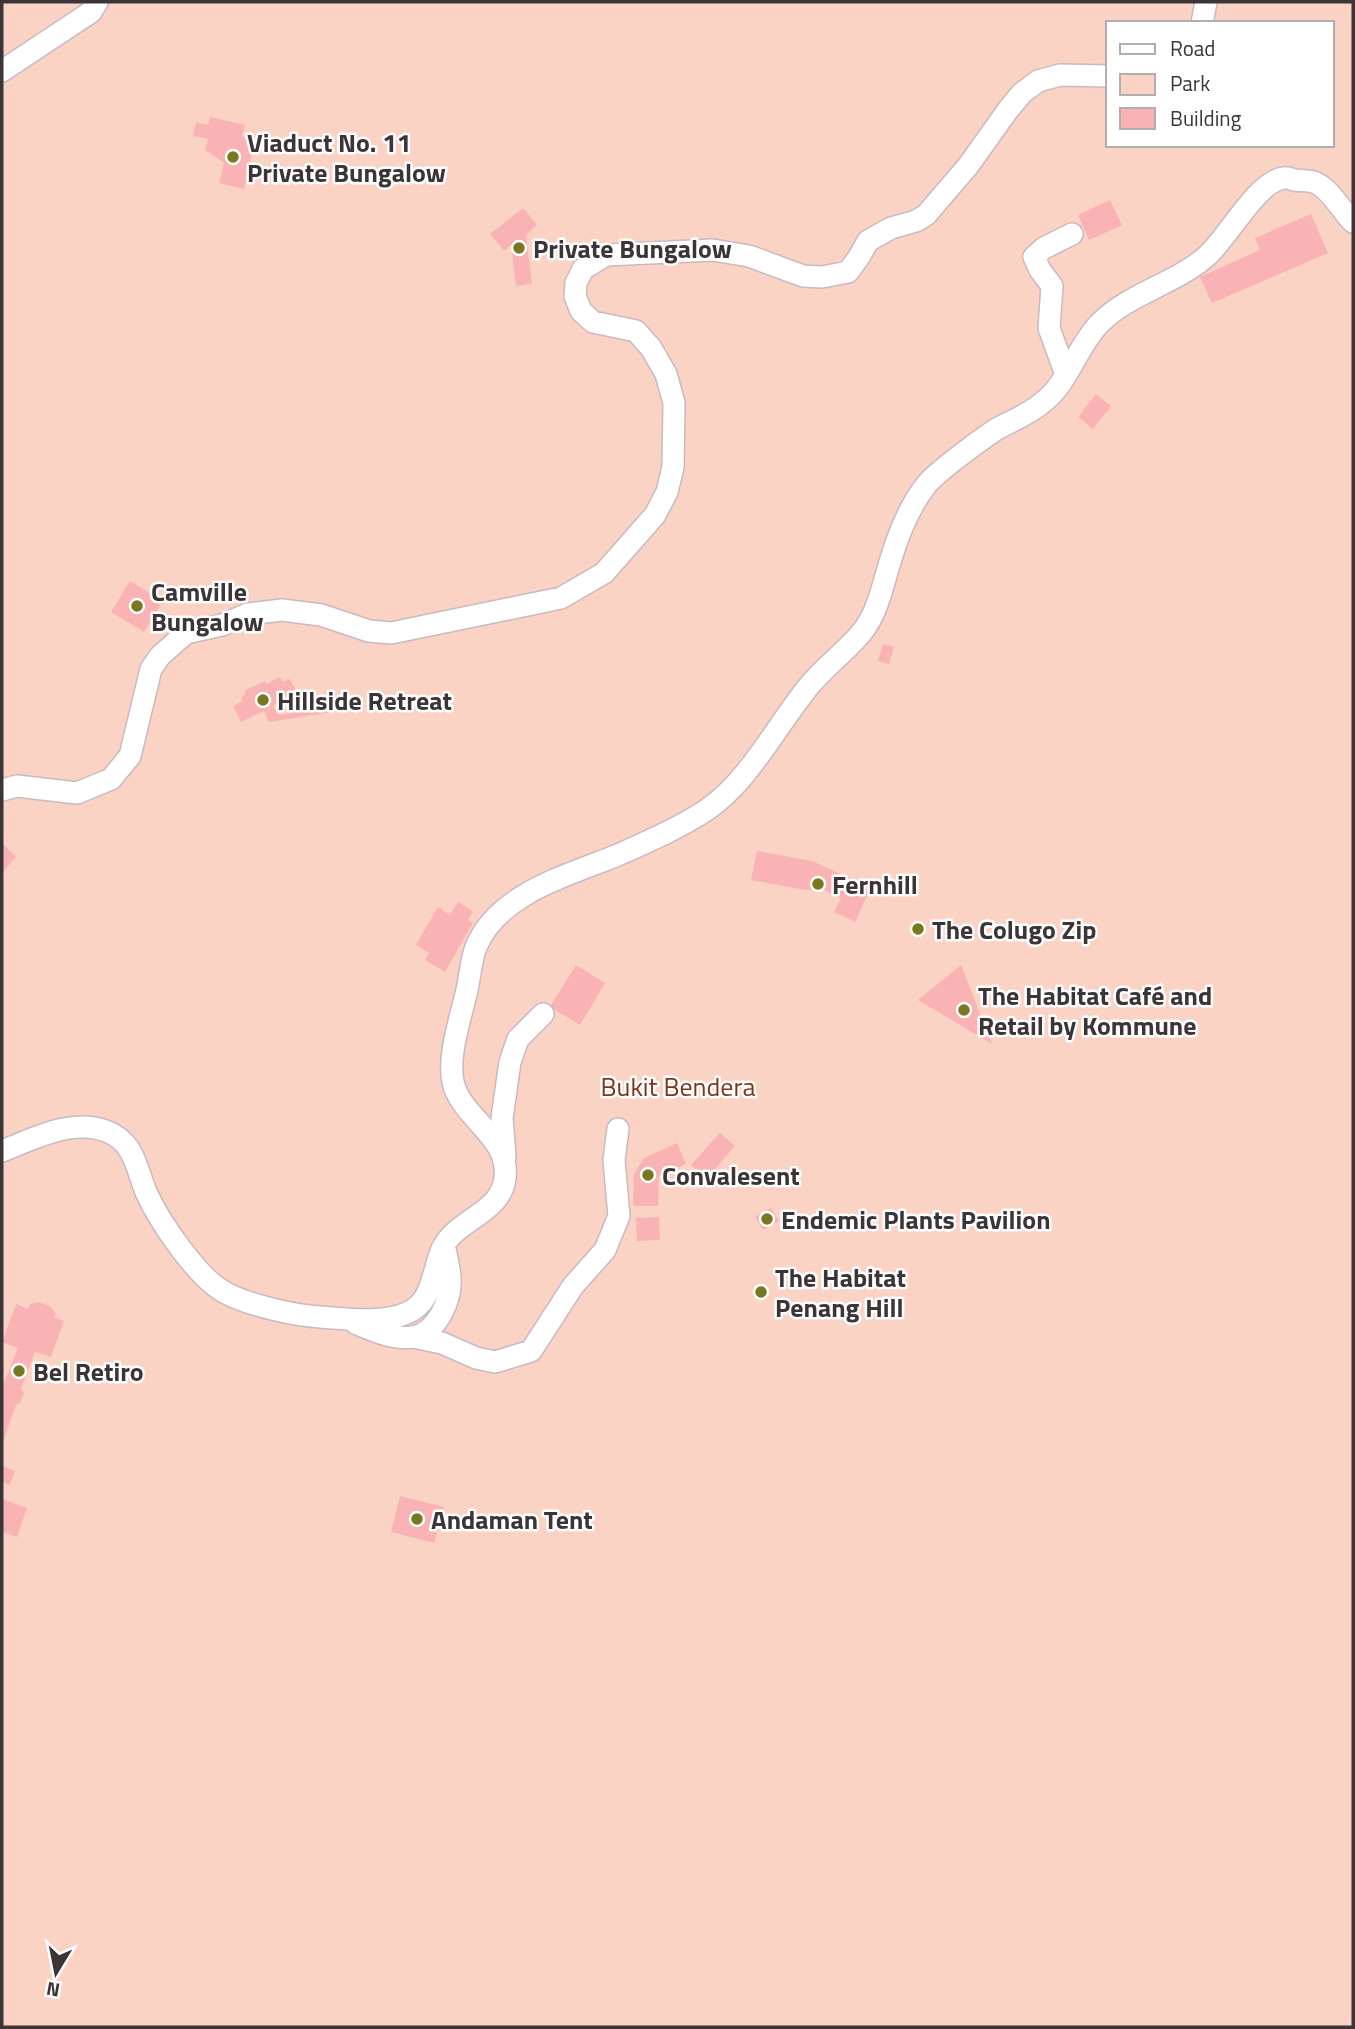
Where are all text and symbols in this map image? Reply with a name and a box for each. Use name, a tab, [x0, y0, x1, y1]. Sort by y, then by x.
legend	[1106, 21, 1334, 147]
text: Road	[1170, 32, 1215, 64]
text: Park	[1170, 67, 1210, 99]
text: Building	[1170, 102, 1242, 134]
place label: Viaduct No. 11 Private Bungalow	[247, 123, 446, 192]
marker: Viaduct No. 11 Private Bungalow	[225, 149, 241, 165]
place label: Private Bungalow	[533, 229, 732, 268]
marker: Private Bungalow	[511, 240, 527, 256]
place label: Camville Bungalow	[151, 572, 264, 641]
marker: Camville Bungalow	[129, 598, 145, 614]
place label: Hillside Retreat	[277, 681, 452, 720]
marker: Hillside Retreat	[255, 692, 271, 708]
place label: Fernhill	[832, 865, 918, 904]
marker: Fernhill	[810, 876, 826, 892]
place label: The Colugo Zip	[932, 910, 1096, 949]
marker: The Colugo Zip	[910, 921, 926, 937]
place label: The Habitat Café and Retail by Kommune	[978, 976, 1212, 1045]
marker: The Habitat Café and Retail by Kommune	[956, 1002, 972, 1018]
park label: Bukit Bendera	[601, 1067, 755, 1106]
place label: Convalesent	[662, 1156, 800, 1195]
marker: Convalesent	[640, 1167, 656, 1183]
place label: Endemic Plants Pavilion	[781, 1200, 1051, 1239]
marker: Endemic Plants Pavilion	[759, 1211, 775, 1227]
place label: The Habitat Penang Hill	[775, 1258, 906, 1327]
marker: The Habitat Penang Hill	[753, 1284, 769, 1300]
place label: Bel Retiro	[33, 1352, 144, 1391]
marker: Bel Retiro	[11, 1363, 27, 1379]
place label: Andaman Tent	[431, 1500, 593, 1539]
marker: Andaman Tent	[409, 1511, 425, 1527]
north arrow	[21, 1938, 91, 2008]
text: N	[44, 1975, 62, 2006]

